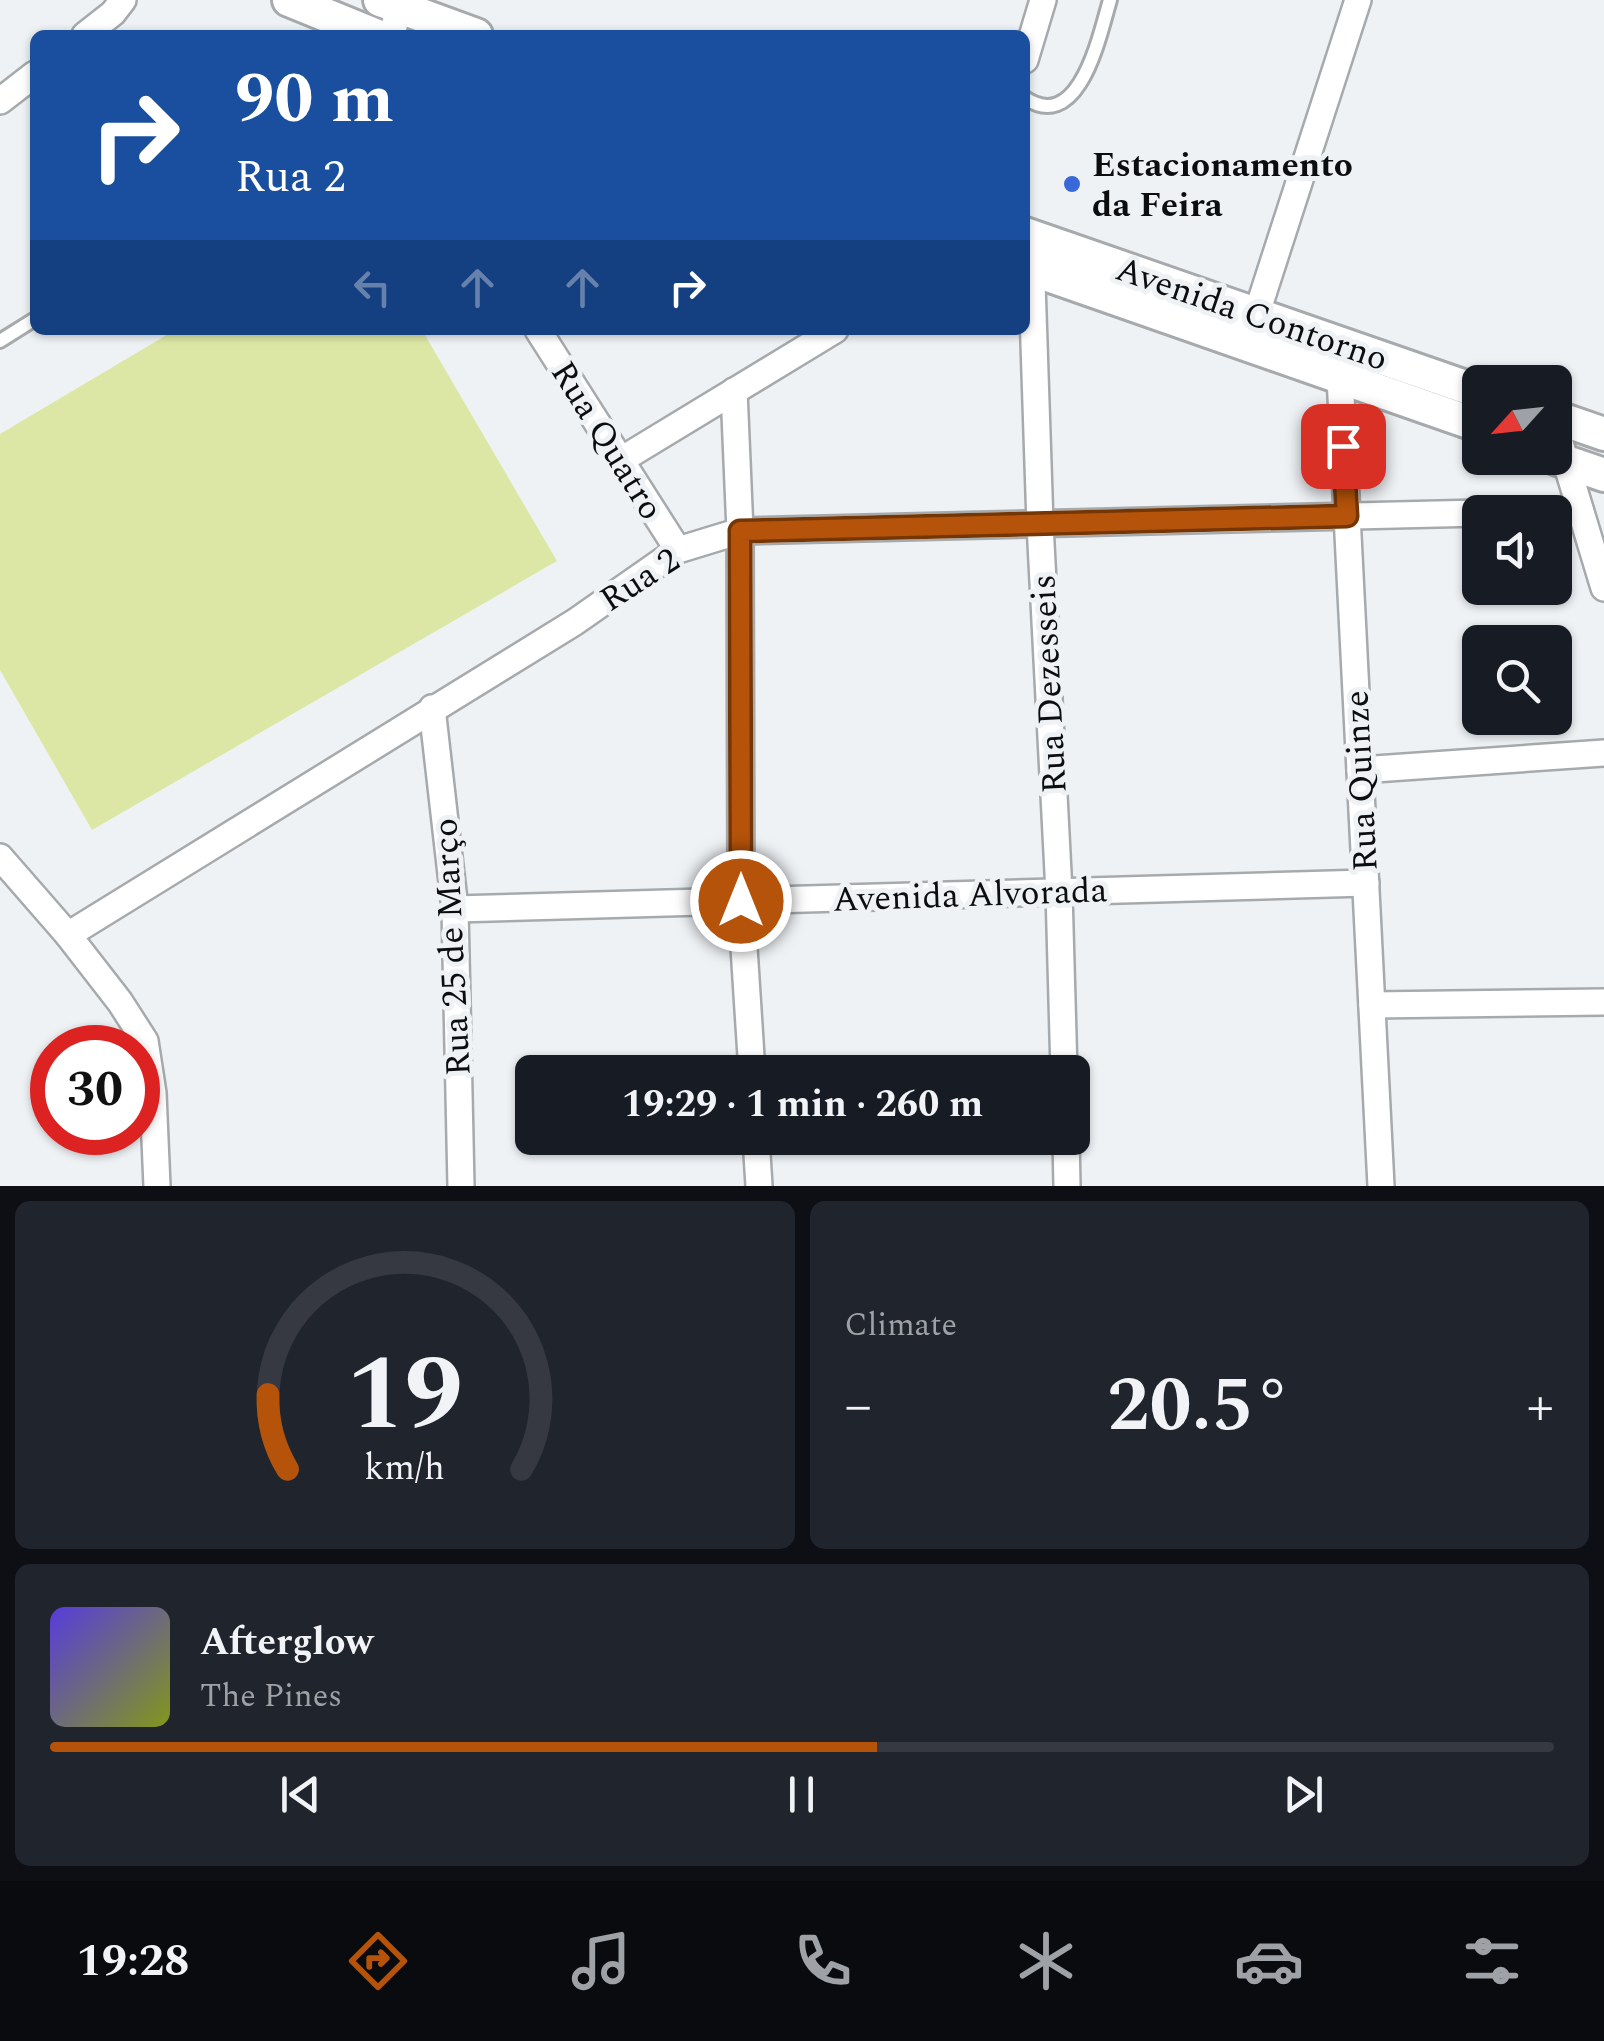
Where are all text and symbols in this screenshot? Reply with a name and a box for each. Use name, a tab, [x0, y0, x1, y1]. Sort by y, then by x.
text: 90 m	[235, 47, 394, 153]
icon: right	[70, 70, 200, 200]
place label: Estacionamento da Feira	[1092, 139, 1353, 232]
text: Rua 2	[235, 143, 346, 212]
marker: Estacionamento da Feira	[1061, 173, 1083, 195]
street label: Avenida Contorno	[1108, 243, 1395, 386]
icon: left	[345, 260, 400, 315]
icon: ahead	[450, 260, 505, 315]
icon: ahead	[555, 260, 610, 315]
icon: right	[660, 260, 715, 315]
street label: Rua Quatro	[537, 351, 677, 531]
north arrow	[1462, 365, 1572, 475]
map controls	[1462, 365, 1572, 735]
pin	[1301, 404, 1386, 489]
icon: arrive	[1316, 419, 1371, 474]
button: sound	[1462, 495, 1572, 605]
street label: Rua 2	[589, 535, 690, 626]
street label: Rua Dezesseis	[1017, 573, 1082, 795]
button: search	[1462, 625, 1572, 735]
street label: Rua Quinze	[1330, 689, 1393, 873]
street label: Rua 25 de Março	[419, 817, 486, 1077]
position arrow	[689, 849, 793, 953]
street label: Avenida Alvorada	[832, 864, 1108, 927]
speed limit sign: 30	[30, 1025, 160, 1155]
text: 19:29 · 1 min · 260 m	[622, 1076, 983, 1134]
text: Climate	[845, 1301, 957, 1350]
text: 19	[346, 1317, 463, 1475]
text: 20.5°	[1107, 1350, 1291, 1464]
text: −	[845, 1365, 872, 1448]
text: +	[1526, 1365, 1554, 1448]
text: km/h	[365, 1441, 445, 1496]
text: Afterglow	[200, 1614, 373, 1672]
text: The Pines	[200, 1672, 342, 1721]
icon: previous	[273, 1767, 328, 1822]
icon: pause	[774, 1767, 829, 1822]
icon: next	[1276, 1767, 1331, 1822]
icon: directions	[343, 1926, 413, 1996]
icon: music	[566, 1926, 636, 1996]
icon: phone	[788, 1926, 858, 1996]
icon: climate	[1011, 1926, 1081, 1996]
icon: car	[1234, 1926, 1304, 1996]
icon: filters	[1457, 1926, 1527, 1996]
text: 19:28	[76, 1927, 190, 1996]

